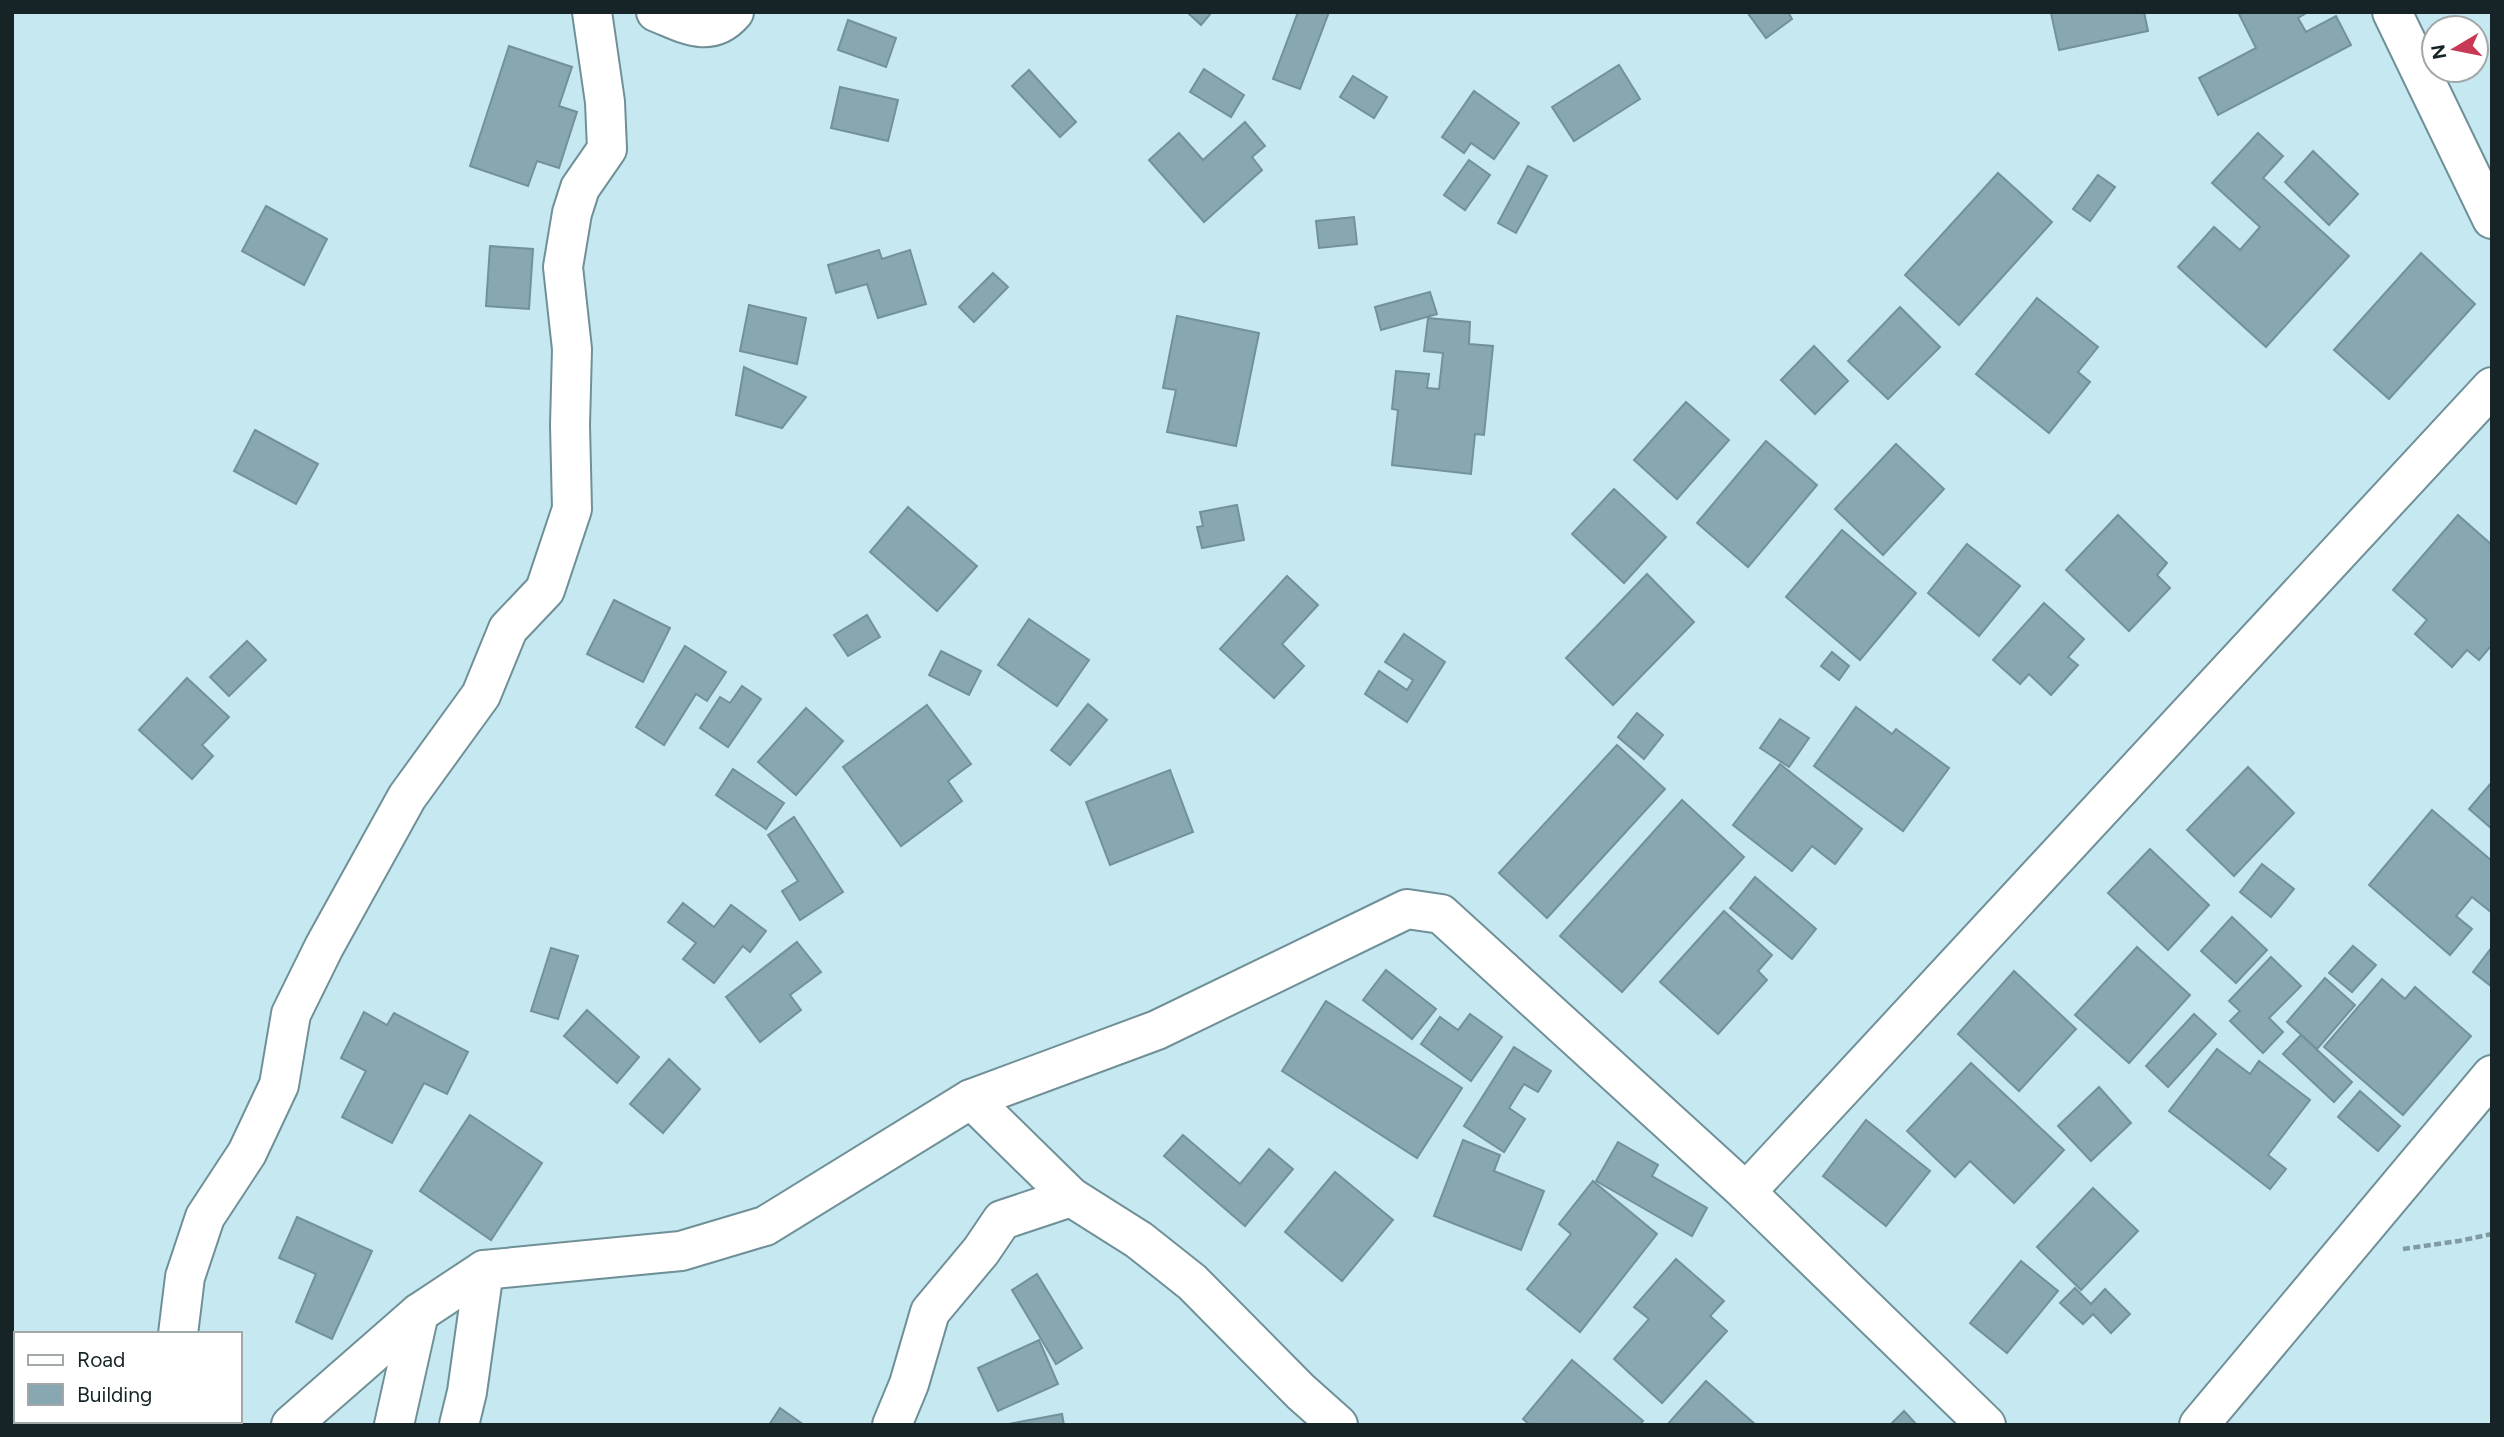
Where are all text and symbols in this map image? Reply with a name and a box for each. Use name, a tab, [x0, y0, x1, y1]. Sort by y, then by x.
north arrow	[2420, 14, 2490, 84]
text: N	[2426, 43, 2451, 61]
legend	[14, 1332, 242, 1423]
text: Road	[77, 1347, 125, 1372]
text: Building	[77, 1382, 152, 1407]

